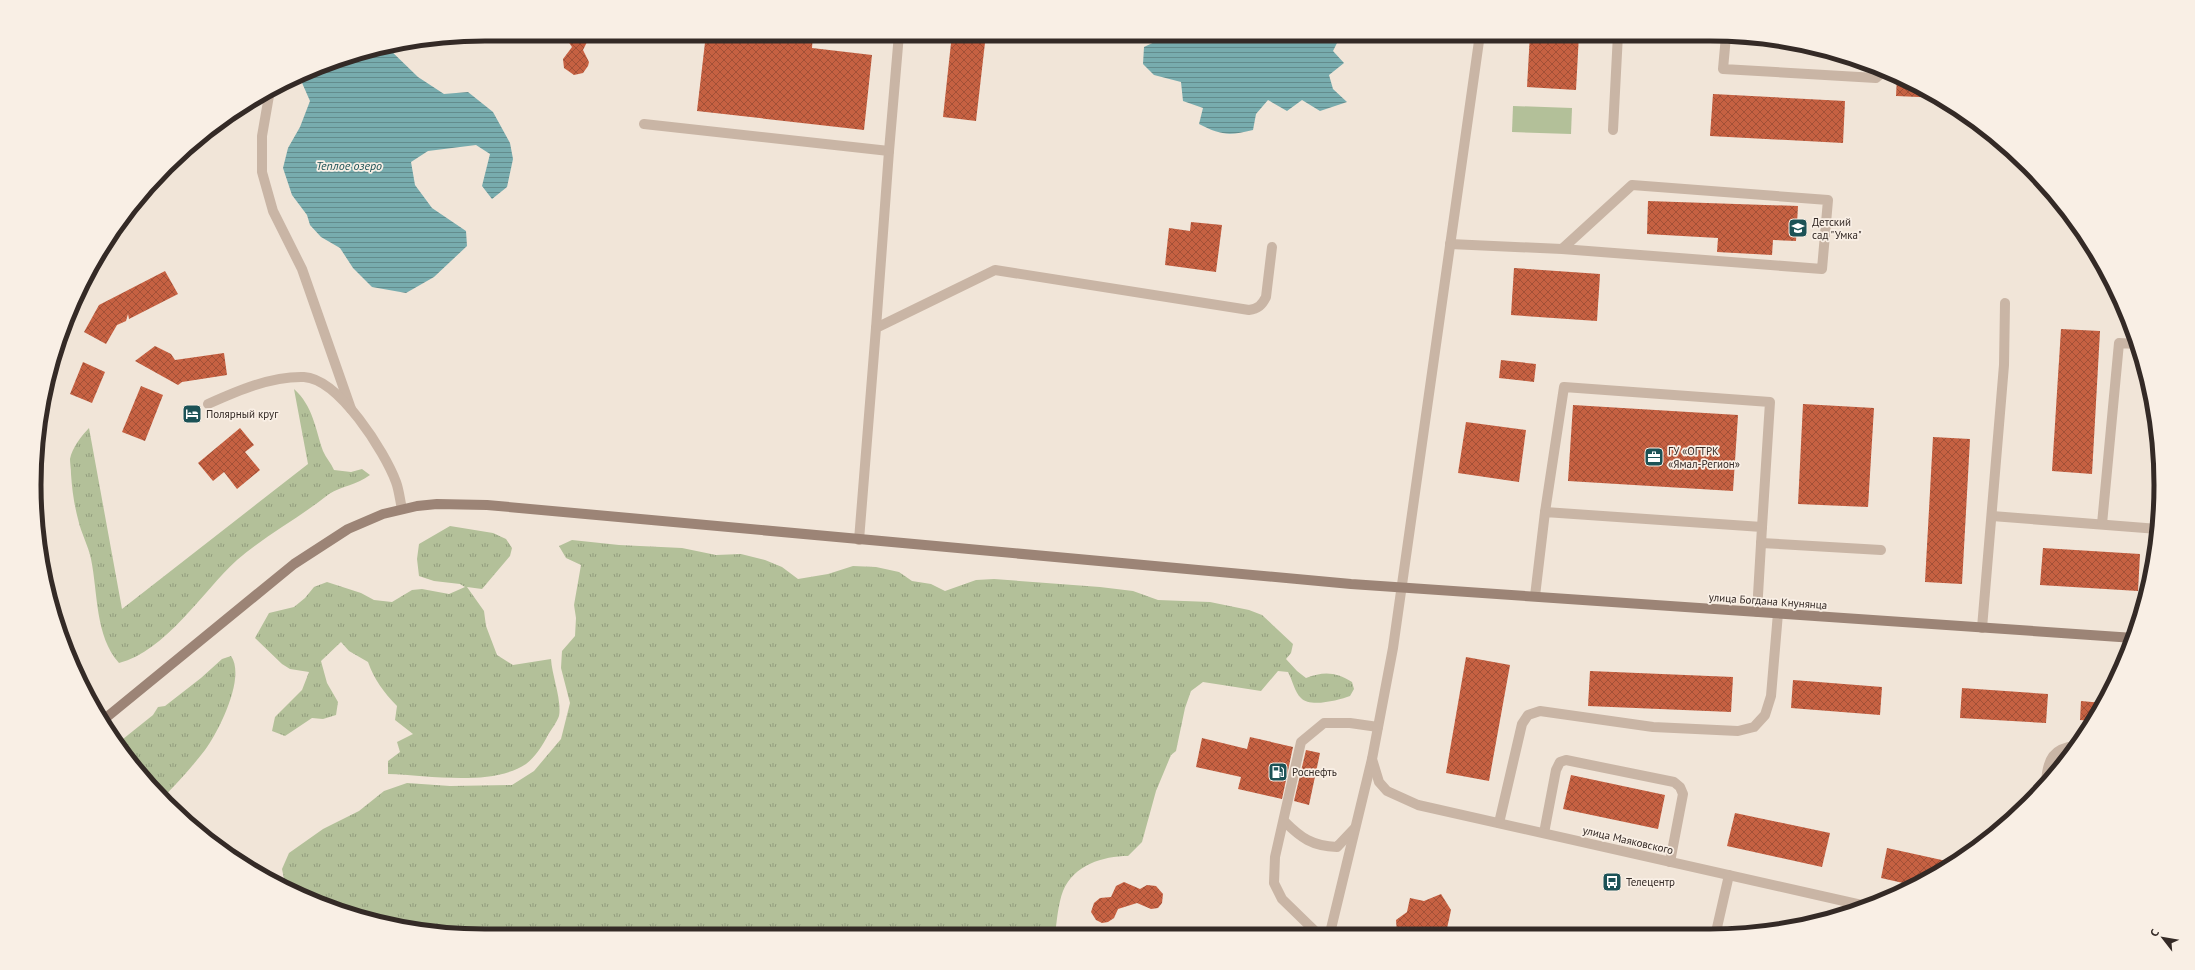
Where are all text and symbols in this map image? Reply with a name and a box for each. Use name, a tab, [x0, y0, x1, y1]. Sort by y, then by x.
water label: Теплое озеро	[316, 158, 382, 173]
place label: Детский сад "Умка"	[1812, 215, 1862, 242]
school or university icon: Детский сад "Умка"	[1787, 217, 1809, 239]
hotel icon: Полярный круг	[181, 403, 203, 425]
place label: Полярный круг	[206, 407, 279, 421]
place label: ГУ «ОГТРК «Ямал-Регион»	[1668, 444, 1740, 471]
office icon: ГУ «ОГТРК «Ямал-Регион»	[1643, 446, 1665, 468]
street label: улица Богдана Кнунянца	[1708, 590, 1828, 612]
fuel station icon: Роснефть	[1267, 761, 1289, 783]
place label: Роснефть	[1292, 765, 1337, 779]
street label: улица Маяковского	[1581, 823, 1675, 857]
bus stop icon: Телецентр	[1601, 871, 1623, 893]
place label: Телецентр	[1626, 875, 1675, 889]
north arrow	[2143, 918, 2183, 958]
text: С	[2147, 927, 2162, 939]

